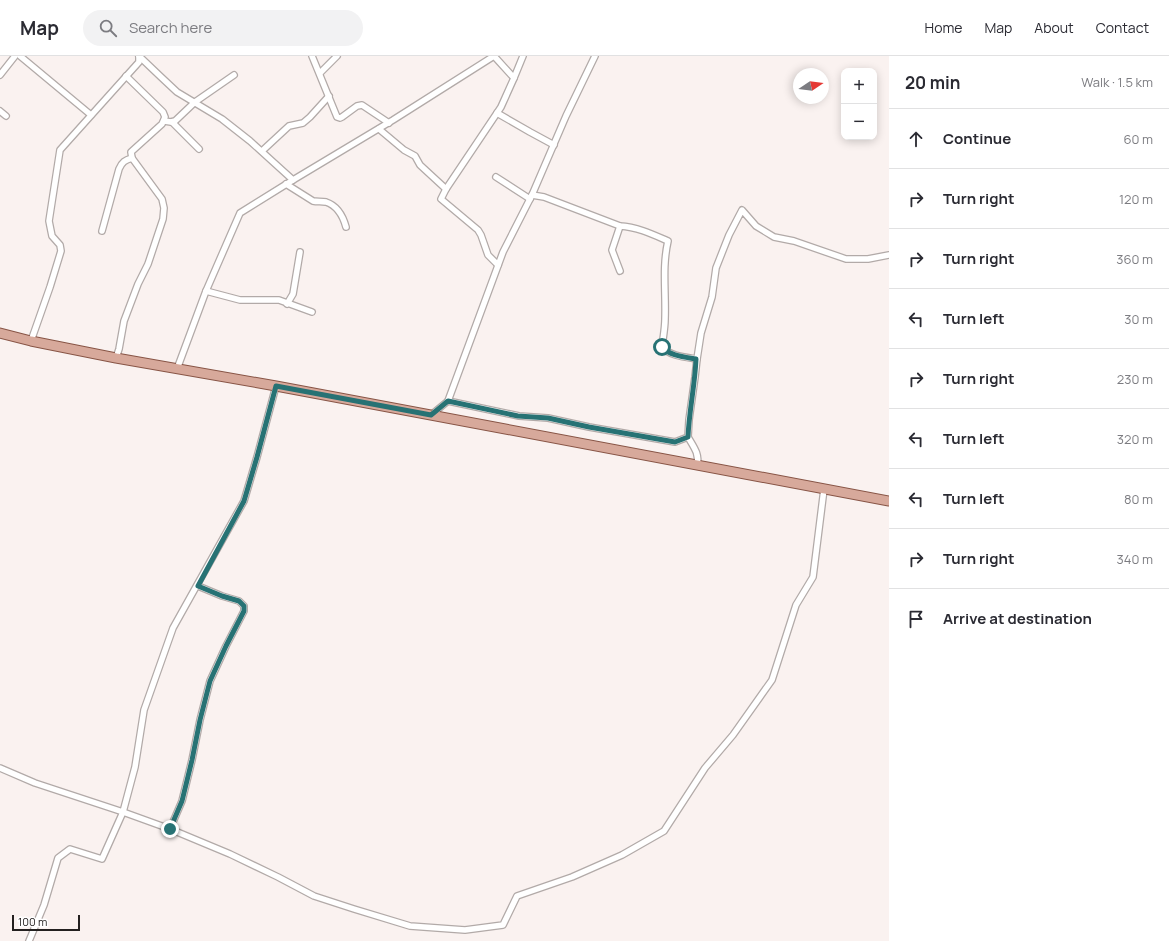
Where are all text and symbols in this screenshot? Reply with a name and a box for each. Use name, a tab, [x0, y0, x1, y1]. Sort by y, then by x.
search box	[83, 10, 363, 46]
text: Map	[20, 15, 59, 41]
icon: search	[97, 17, 119, 39]
text: Search here	[129, 17, 212, 38]
text: Home	[925, 18, 962, 37]
text: Map	[984, 18, 1012, 37]
text: About	[1034, 18, 1074, 37]
text: Contact	[1096, 18, 1149, 37]
north arrow	[793, 68, 829, 104]
map controls	[841, 68, 877, 140]
button: +	[841, 68, 877, 104]
text: 20 min	[905, 71, 960, 94]
text: Walk · 1.5 km	[1081, 73, 1153, 91]
button: −	[841, 104, 877, 140]
icon: ahead	[905, 128, 927, 150]
text: Continue	[943, 128, 1011, 149]
text: 60 m	[1123, 130, 1153, 148]
icon: right	[905, 188, 927, 210]
text: Turn right	[943, 188, 1014, 209]
text: 120 m	[1119, 190, 1153, 208]
icon: right	[905, 248, 927, 270]
text: Turn right	[943, 248, 1014, 269]
text: 360 m	[1116, 250, 1153, 268]
icon: left	[905, 308, 927, 330]
text: Turn left	[943, 308, 1005, 329]
text: 30 m	[1124, 310, 1153, 328]
route start	[653, 338, 671, 356]
icon: right	[905, 368, 927, 390]
text: Turn right	[943, 368, 1014, 389]
text: 230 m	[1117, 370, 1153, 388]
icon: left	[905, 428, 927, 450]
text: Turn left	[943, 428, 1005, 449]
text: 320 m	[1117, 430, 1153, 448]
icon: left	[905, 488, 927, 510]
text: Turn left	[943, 488, 1005, 509]
text: 80 m	[1124, 490, 1153, 508]
icon: right	[905, 548, 927, 570]
text: Turn right	[943, 548, 1014, 569]
text: 340 m	[1117, 550, 1153, 568]
icon: arrive	[905, 608, 927, 630]
text: Arrive at destination	[943, 608, 1092, 629]
route end	[161, 820, 179, 838]
scale bar	[12, 913, 80, 932]
text: 100 m	[18, 914, 47, 929]

